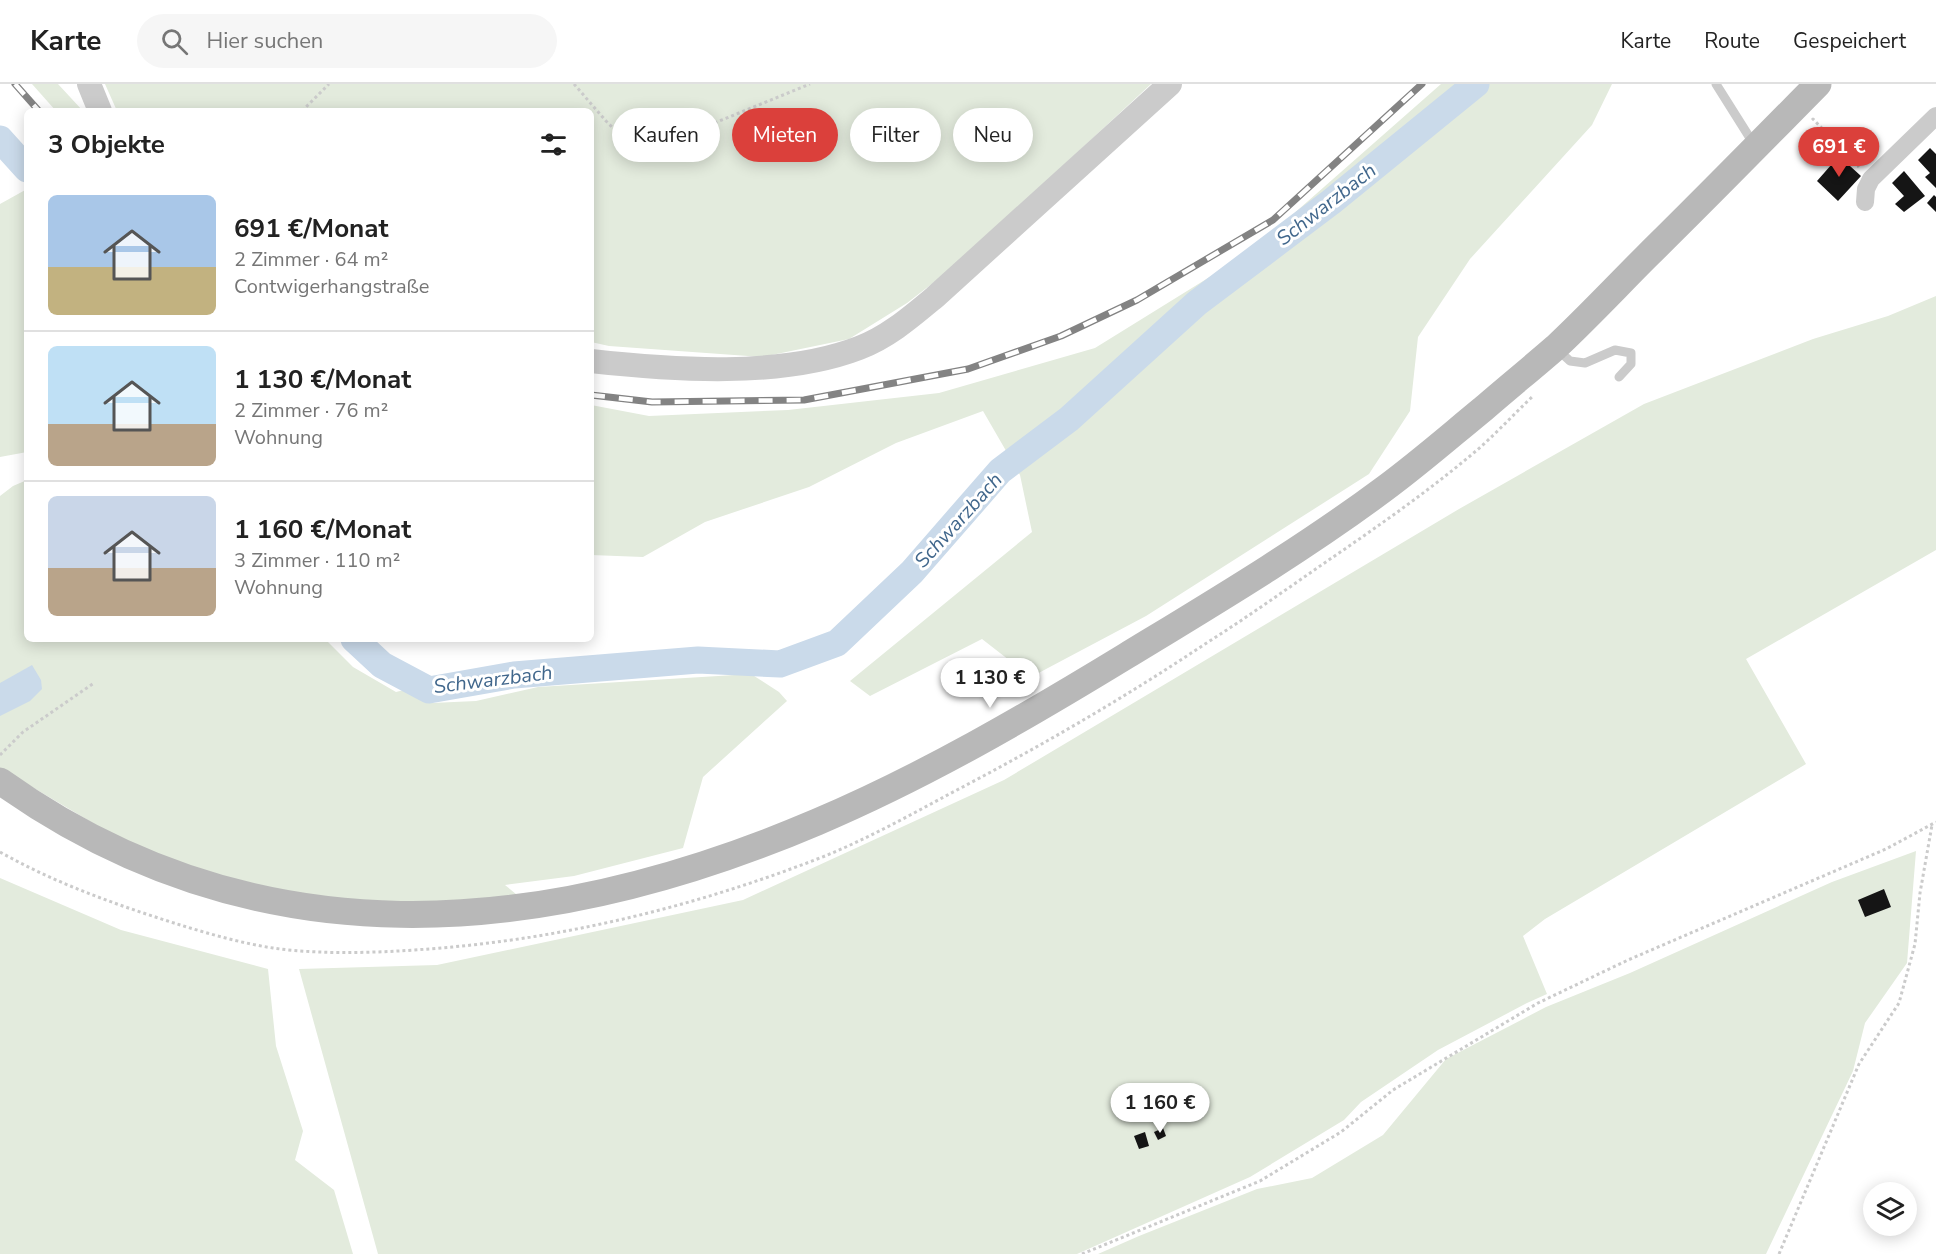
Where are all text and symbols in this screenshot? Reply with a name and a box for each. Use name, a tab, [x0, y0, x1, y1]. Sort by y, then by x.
search box	[137, 14, 557, 68]
text: Karte	[30, 22, 101, 60]
icon: search	[158, 25, 191, 58]
text: Hier suchen	[206, 26, 323, 56]
text: Karte	[1621, 27, 1671, 55]
text: Route	[1704, 27, 1760, 55]
text: Gespeichert	[1793, 27, 1906, 55]
chip: Kaufen	[612, 108, 720, 162]
chip: Mieten	[732, 108, 838, 162]
chip: Filter	[850, 108, 941, 162]
chip: Neu	[953, 108, 1033, 162]
text: 3 Objekte	[48, 127, 165, 162]
pin: 691 €	[1797, 127, 1881, 178]
icon: filters	[537, 128, 570, 161]
text: 691 €	[1812, 133, 1866, 160]
water label: Schwarzbach	[1271, 157, 1382, 252]
text: 691 €/Monat	[234, 211, 389, 246]
icon: home	[96, 219, 168, 291]
text: 2 Zimmer · 64 m²	[234, 246, 388, 273]
text: Contwigerhangstraße	[234, 273, 430, 300]
text: 1 130 €/Monat	[234, 362, 411, 397]
icon: home	[96, 370, 168, 442]
text: 2 Zimmer · 76 m²	[234, 397, 388, 424]
text: Wohnung	[234, 424, 323, 451]
water label: Schwarzbach	[908, 467, 1008, 574]
text: 1 160 €/Monat	[234, 512, 411, 547]
icon: home	[96, 520, 168, 592]
text: 3 Zimmer · 110 m²	[234, 547, 400, 574]
text: Wohnung	[234, 574, 323, 601]
pin: 1 130 €	[935, 658, 1045, 709]
water label: Schwarzbach	[432, 659, 554, 700]
text: 1 130 €	[955, 664, 1025, 691]
pin: 1 160 €	[1105, 1083, 1215, 1134]
text: 1 160 €	[1125, 1089, 1195, 1116]
map controls	[1863, 1182, 1917, 1236]
button: layers	[1863, 1182, 1917, 1236]

